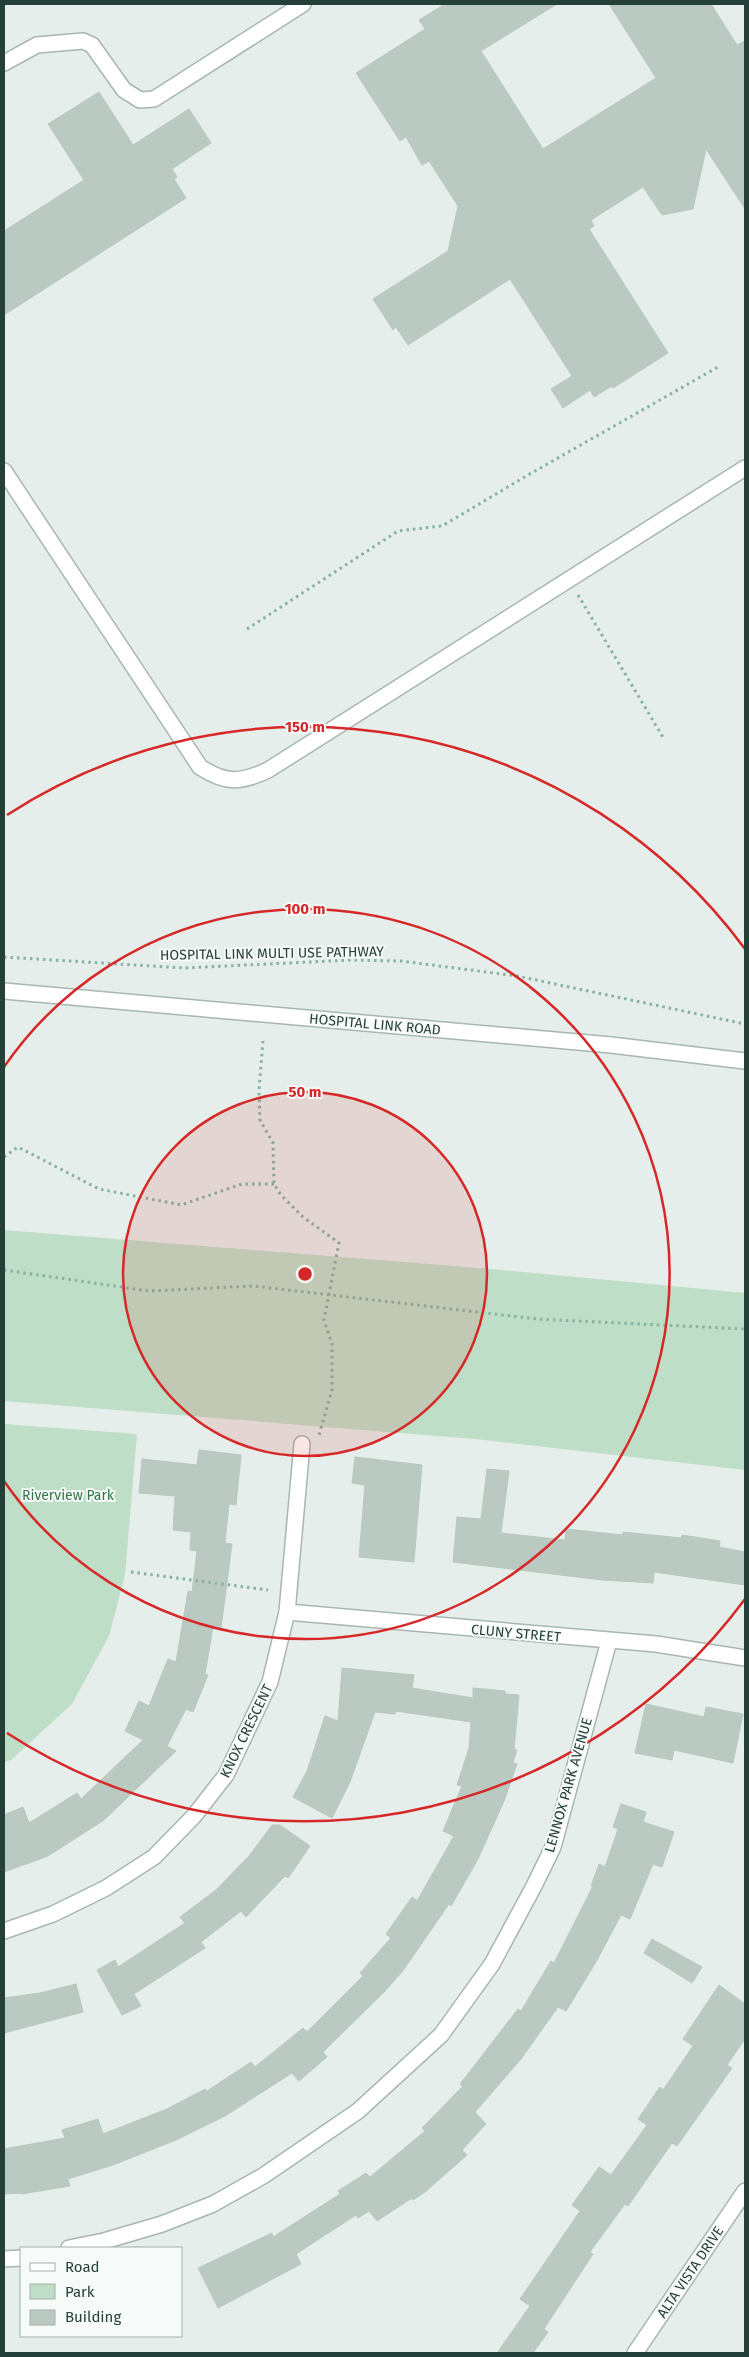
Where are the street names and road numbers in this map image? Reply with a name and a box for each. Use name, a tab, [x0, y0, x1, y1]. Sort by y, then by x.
street label: HOSPITAL LINK MULTI USE PATHWAY	[160, 943, 384, 964]
street label: HOSPITAL LINK ROAD	[309, 1010, 441, 1039]
street label: CLUNY STREET	[470, 1621, 562, 1646]
street label: KNOX CRESCENT	[216, 1681, 277, 1781]
street label: LENNOX PARK AVENUE	[541, 1716, 596, 1855]
street label: ALTA VISTA DRIVE	[654, 2223, 727, 2321]

